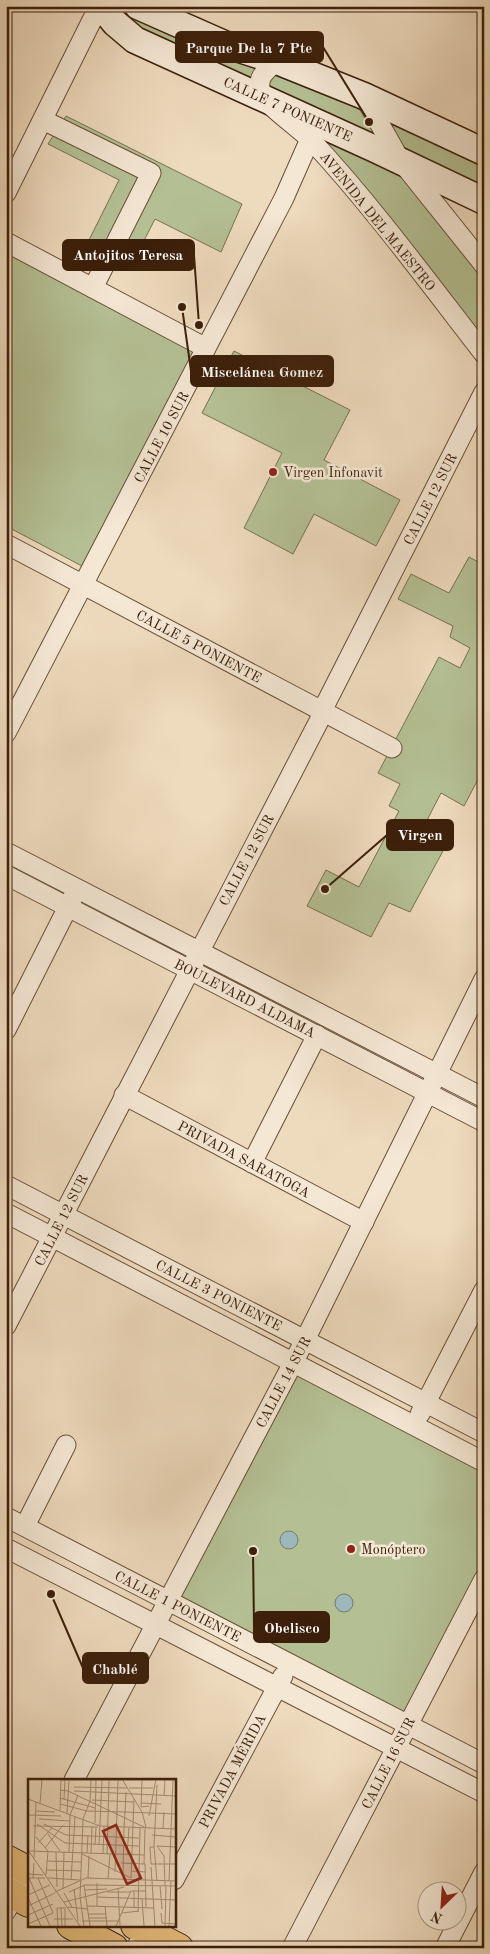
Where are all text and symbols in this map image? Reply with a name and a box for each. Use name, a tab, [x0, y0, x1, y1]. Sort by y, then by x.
callout: Parque De la 7 Pte	[176, 32, 323, 62]
text: Parque De la 7 Pte	[186, 42, 312, 57]
street label: CALLE 7 PONIENTE	[221, 75, 354, 145]
street label: AVENIDA DEL MAESTRO	[317, 150, 438, 294]
callout: Antojitos Teresa	[63, 240, 194, 270]
text: Antojitos Teresa	[73, 249, 183, 264]
callout: Miscelánea Gomez	[191, 356, 333, 386]
text: Miscelánea Gomez	[201, 366, 323, 381]
street label: CALLE 10 SUR	[132, 390, 192, 485]
street label: CALLE 12 SUR	[402, 451, 460, 548]
marker: Virgen Infonavit	[267, 466, 279, 478]
place label: Virgen Infonavit	[283, 466, 383, 480]
street label: CALLE 5 PONIENTE	[134, 608, 263, 686]
street label: CALLE 12 SUR	[217, 813, 277, 908]
callout: Virgen	[387, 820, 453, 850]
text: Virgen	[397, 829, 443, 844]
street label: BOULEVARD ALDAMA	[172, 957, 318, 1041]
street label: PRIVADA SARATOGA	[175, 1119, 312, 1201]
street label: CALLE 12 SUR	[33, 1172, 91, 1269]
street label: CALLE 3 PONIENTE	[153, 1258, 284, 1334]
street label: CALLE 14 SUR	[254, 1335, 314, 1430]
marker: Monóptero	[345, 1543, 357, 1555]
place label: Monóptero	[361, 1543, 426, 1557]
street label: CALLE 1 PONIENTE	[112, 1569, 243, 1645]
callout: Obelisco	[254, 1612, 329, 1642]
text: Obelisco	[264, 1622, 320, 1637]
callout: Chablé	[83, 1653, 148, 1683]
text: Chablé	[92, 1663, 138, 1678]
street label: PRIVADA MÉRIDA	[194, 1711, 269, 1831]
street label: CALLE 16 SUR	[360, 1715, 418, 1812]
inset map	[28, 1779, 175, 1926]
north arrow	[418, 1882, 468, 1932]
text: N	[429, 1908, 445, 1925]

